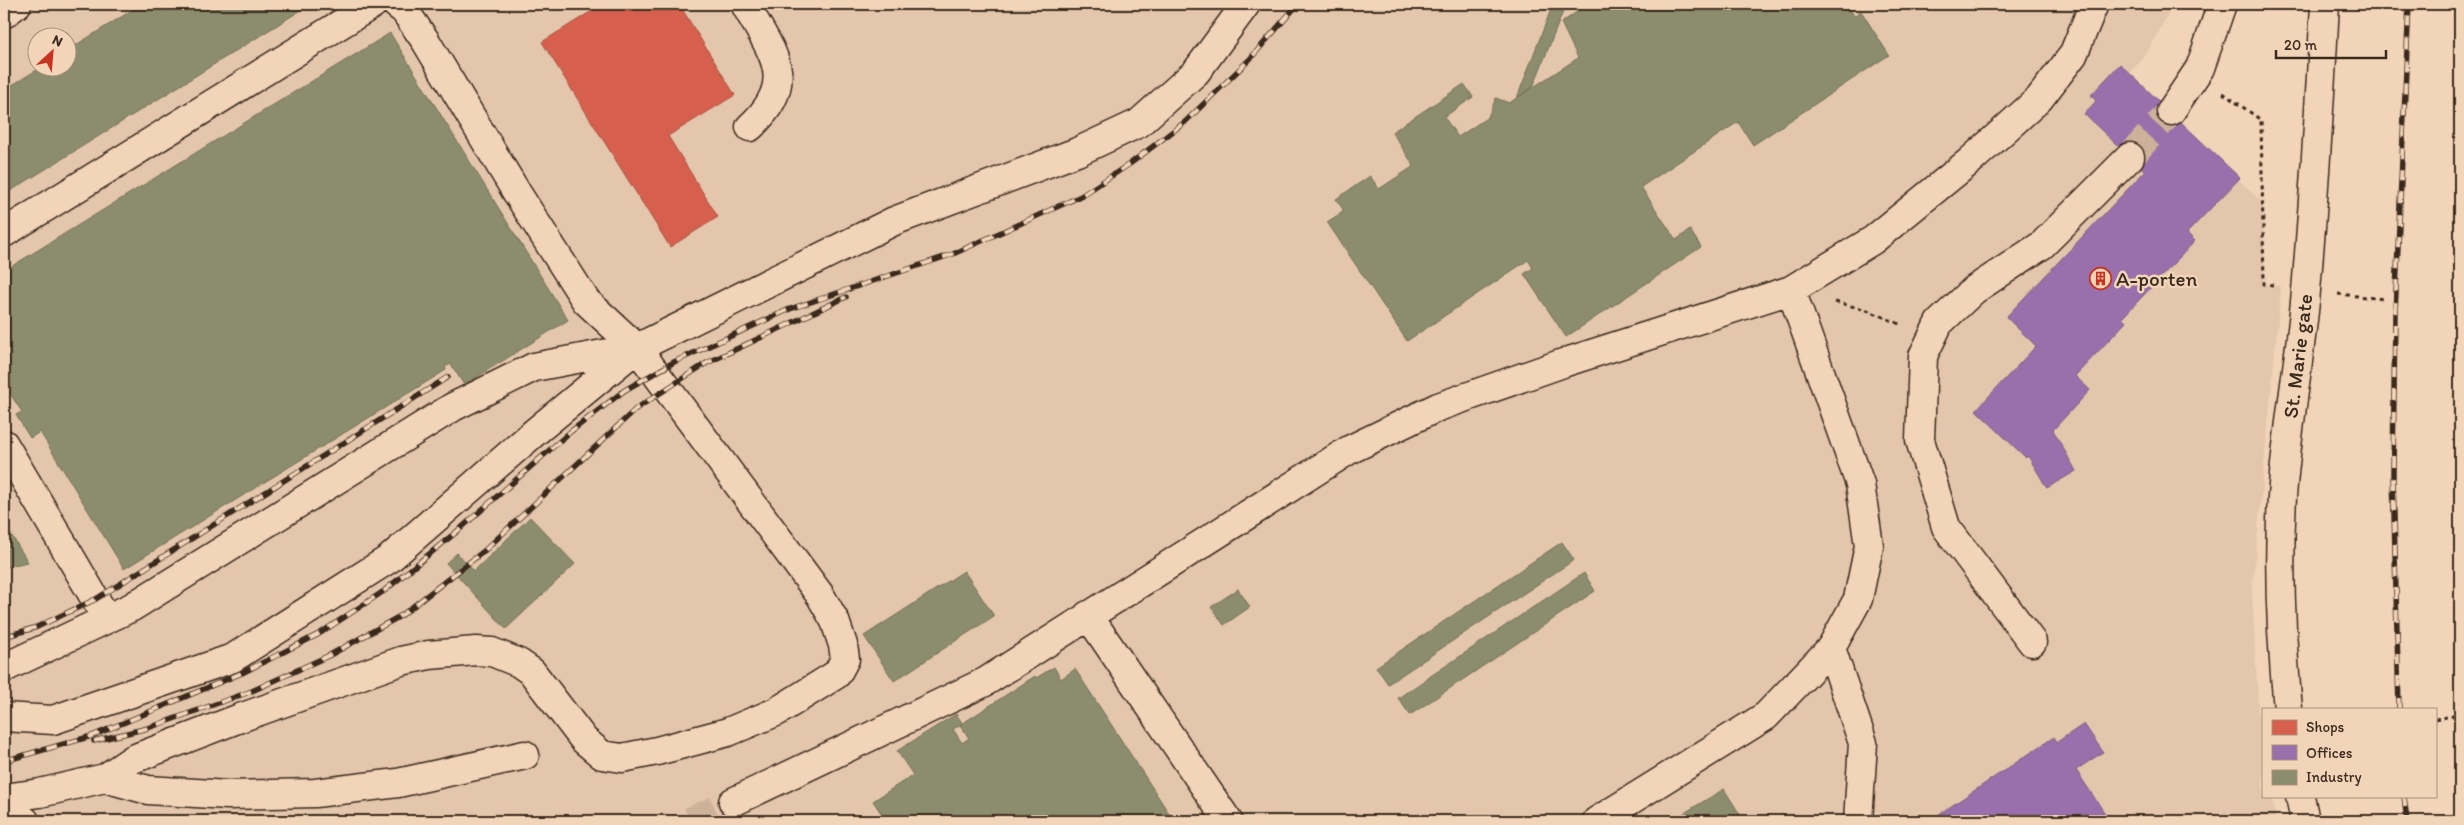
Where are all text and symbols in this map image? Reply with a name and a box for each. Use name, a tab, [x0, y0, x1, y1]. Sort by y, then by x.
north arrow	[28, 28, 78, 78]
scale bar	[2276, 28, 2386, 60]
text: N	[50, 31, 65, 50]
text: 20 m	[2284, 36, 2318, 54]
place label: A-porten	[2116, 266, 2198, 291]
building icon: A-porten	[2088, 267, 2112, 291]
street label: St. Marie gate	[2277, 292, 2318, 420]
legend	[2262, 708, 2436, 798]
text: Shops	[2306, 718, 2345, 736]
text: Offices	[2306, 744, 2353, 762]
text: Industry	[2306, 768, 2362, 786]

